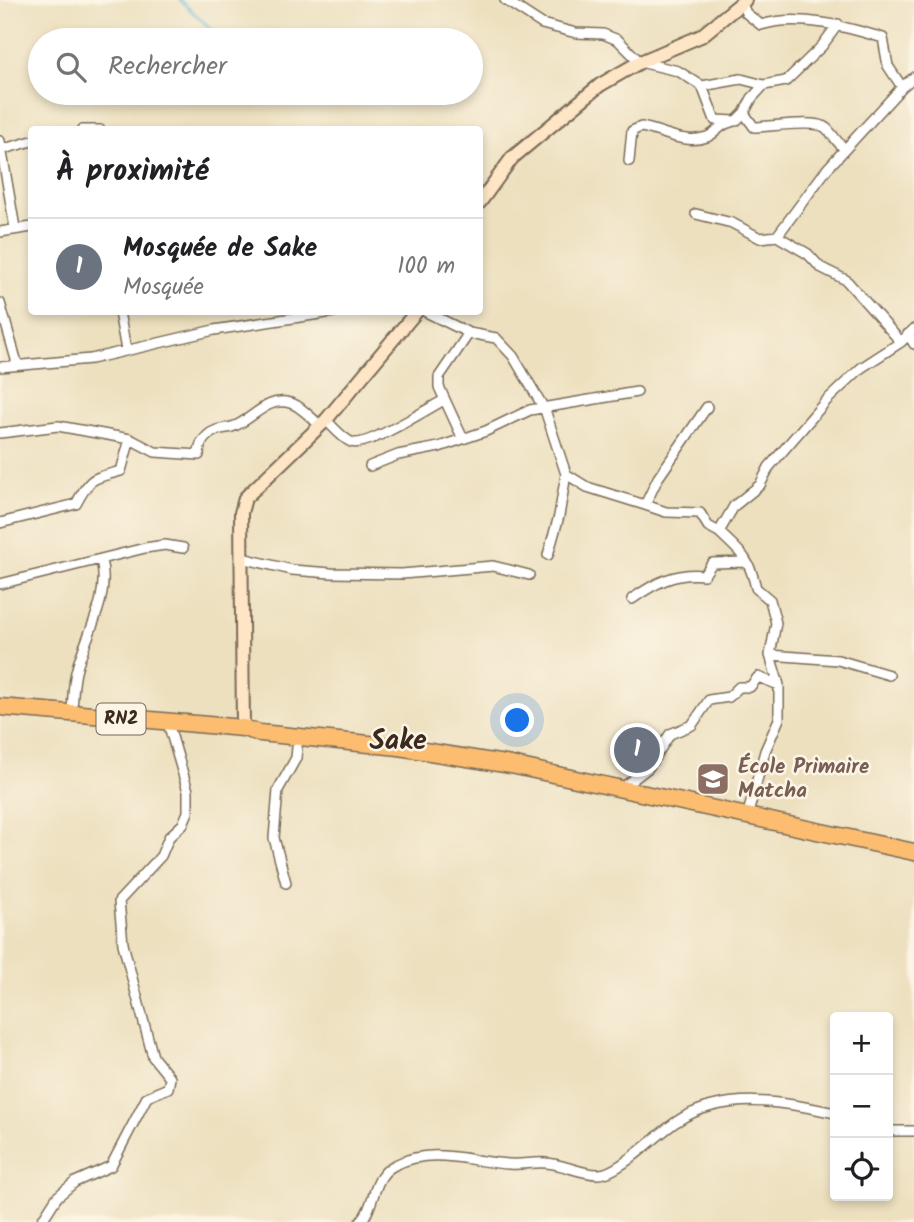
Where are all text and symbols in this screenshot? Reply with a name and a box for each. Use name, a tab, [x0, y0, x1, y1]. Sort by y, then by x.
search box	[28, 28, 483, 105]
text: Rechercher	[108, 46, 227, 88]
icon: search	[52, 48, 90, 86]
text: À proximité	[56, 148, 209, 196]
text: Mosquée de Sake	[123, 228, 317, 270]
text: 1	[76, 249, 82, 285]
text: 100 m	[397, 249, 455, 285]
text: Mosquée	[123, 270, 204, 306]
your location	[500, 703, 534, 737]
road number: RN2	[96, 704, 146, 734]
district label: Sake	[369, 719, 427, 764]
pin: 1	[614, 724, 660, 776]
place label: École Primaire Matcha	[738, 751, 869, 808]
school or university icon: École Primaire Matcha	[694, 760, 732, 798]
map controls	[830, 1012, 893, 1201]
button: +	[830, 1012, 893, 1075]
button: −	[830, 1075, 893, 1138]
button: locate	[830, 1138, 893, 1201]

